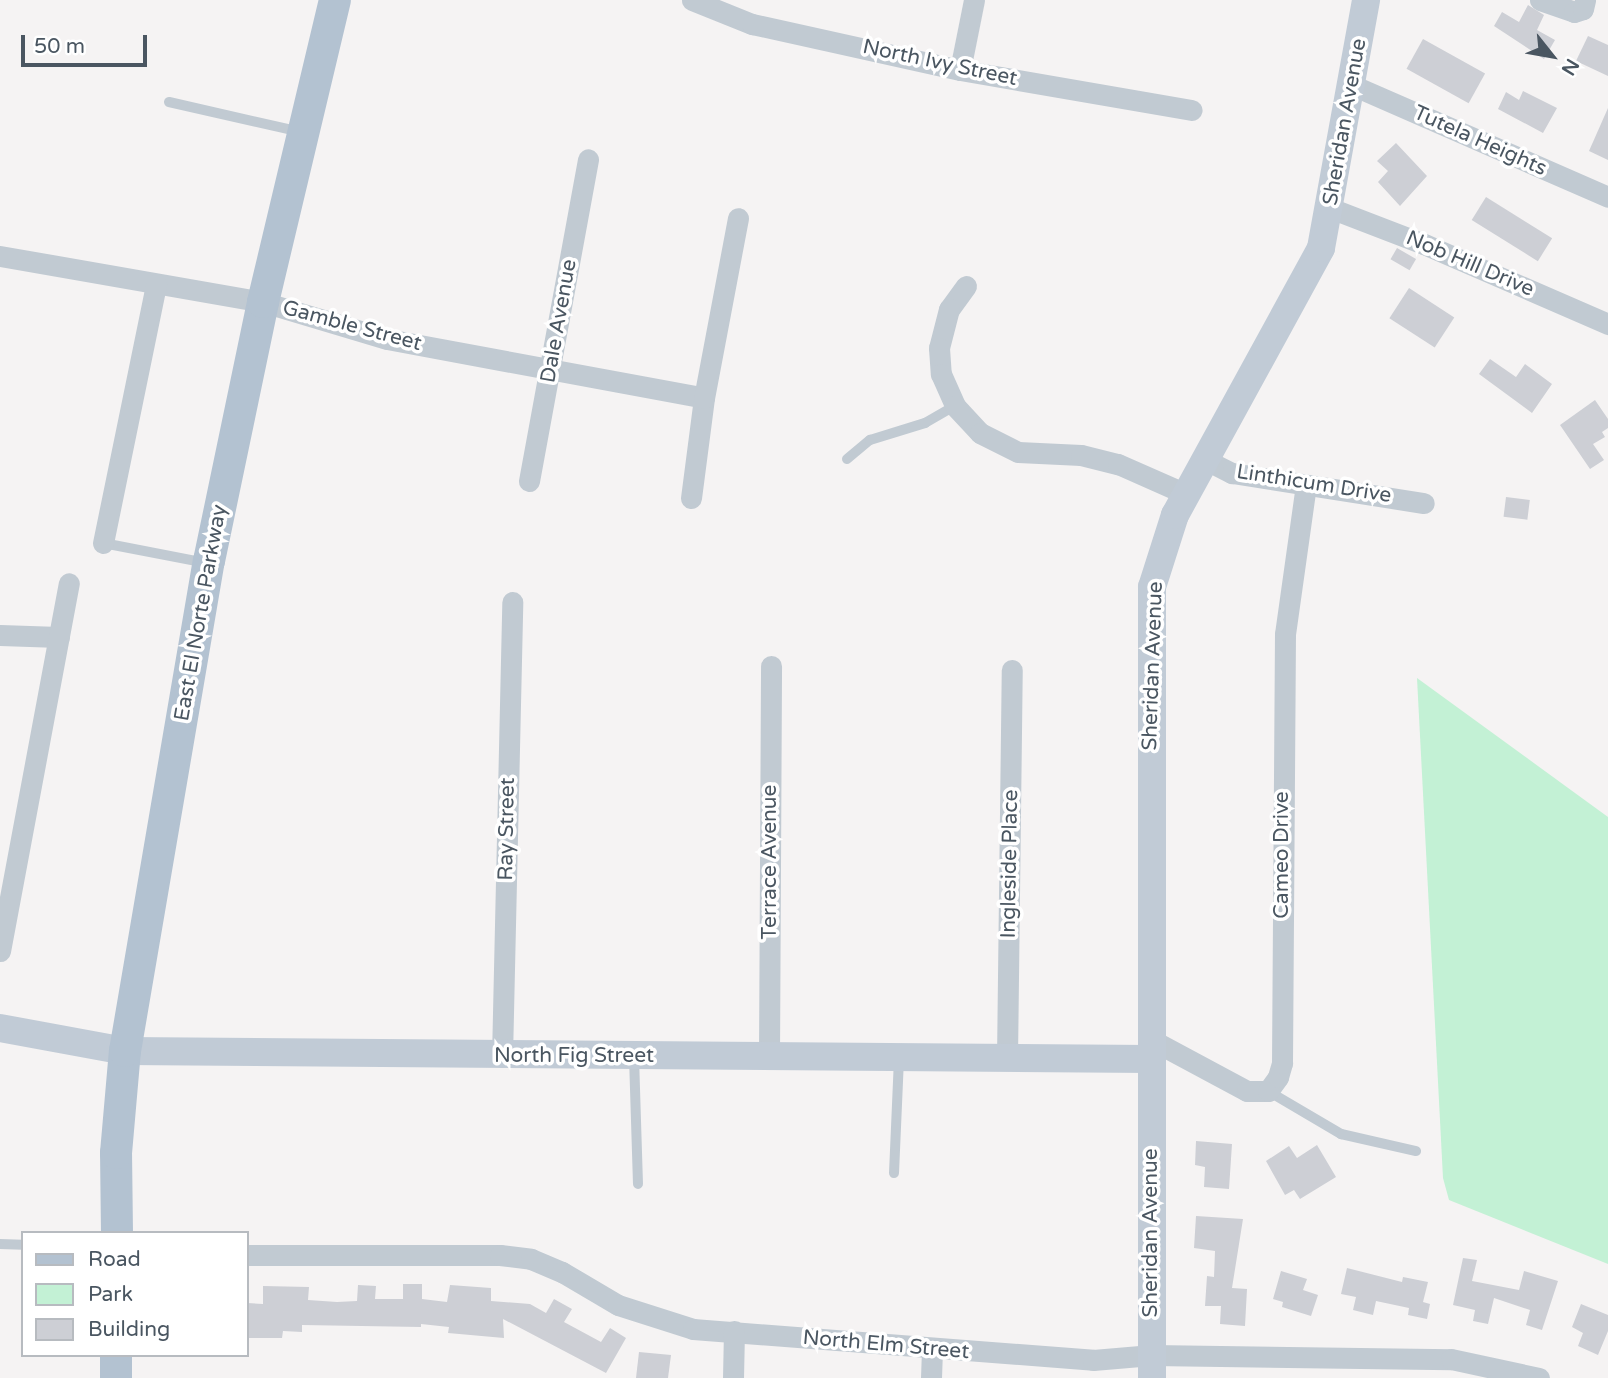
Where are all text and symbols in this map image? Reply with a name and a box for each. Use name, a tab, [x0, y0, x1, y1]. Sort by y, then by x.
scale bar	[24, 21, 150, 65]
north arrow	[1517, 21, 1587, 91]
text: 50 m	[34, 34, 85, 59]
street label: North Ivy Street	[860, 34, 1020, 92]
street label: Sheridan Avenue	[1318, 37, 1372, 207]
text: N	[1557, 55, 1583, 79]
street label: Tutela Heights	[1409, 100, 1551, 182]
street label: Nob Hill Drive	[1402, 226, 1538, 302]
street label: Dale Avenue	[536, 257, 582, 385]
street label: Gamble Street	[280, 295, 424, 357]
street label: Linthicum Drive	[1235, 459, 1393, 509]
street label: East El Norte Parkway	[170, 503, 232, 723]
street label: Sheridan Avenue	[1137, 581, 1169, 751]
street label: Ray Street	[494, 777, 520, 881]
street label: Terrace Avenue	[757, 785, 783, 939]
street label: Ingleside Place	[996, 789, 1024, 939]
street label: Cameo Drive	[1269, 791, 1295, 919]
street label: North Fig Street	[494, 1043, 654, 1069]
street label: Sheridan Avenue	[1138, 1148, 1164, 1318]
legend	[21, 1231, 248, 1357]
text: Road	[88, 1247, 141, 1272]
text: Park	[88, 1282, 133, 1307]
text: Building	[88, 1317, 170, 1342]
street label: North Elm Street	[802, 1325, 970, 1365]

